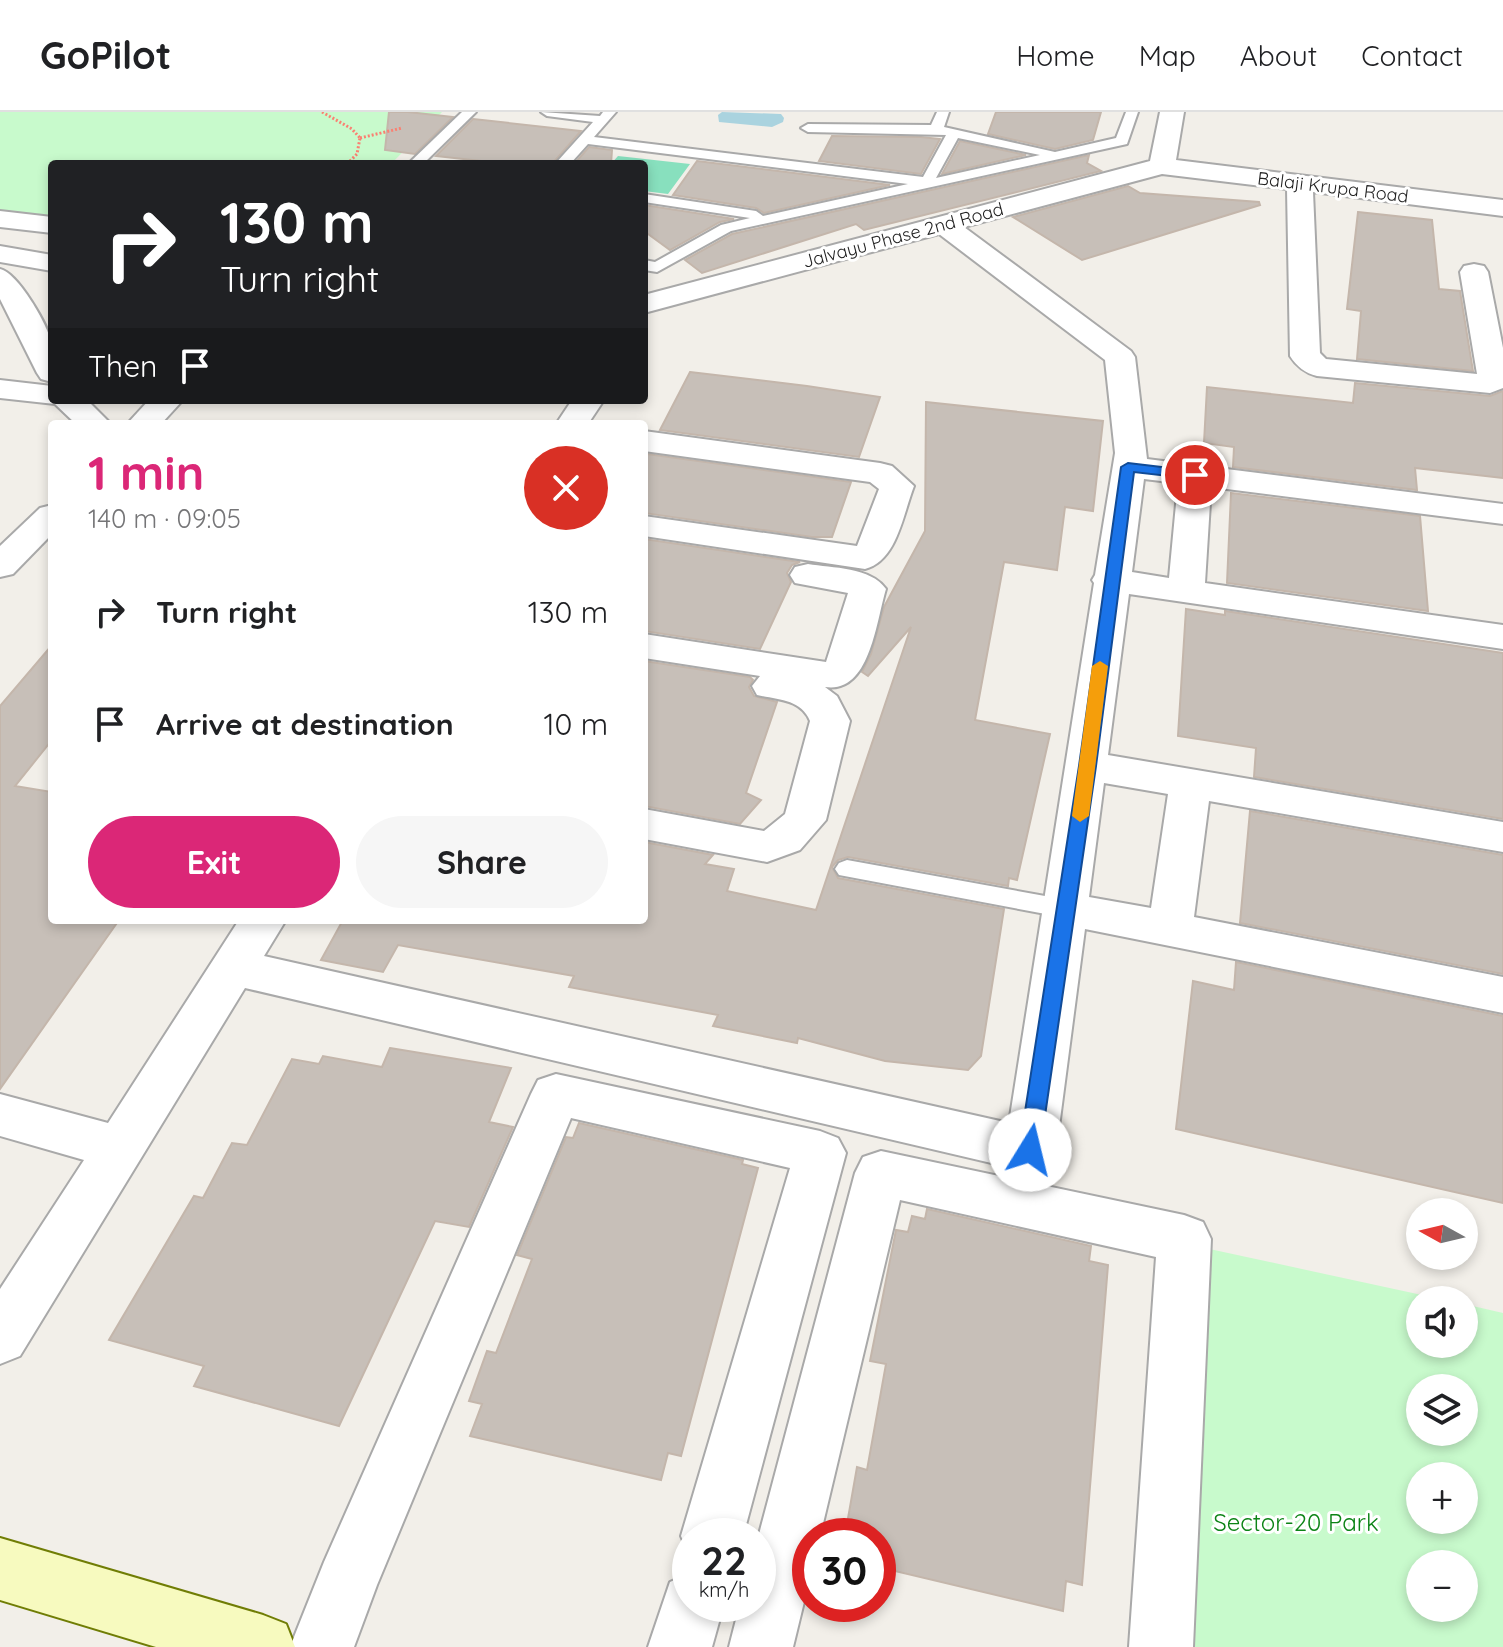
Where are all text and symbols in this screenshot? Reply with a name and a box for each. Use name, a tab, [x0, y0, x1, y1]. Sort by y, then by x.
text: GoPilot	[40, 31, 171, 79]
text: Home	[1016, 38, 1095, 73]
text: Map	[1139, 38, 1196, 73]
text: About	[1240, 38, 1317, 73]
text: Contact	[1361, 38, 1463, 73]
street label: Balaji Krupa Road	[1256, 166, 1410, 208]
text: 130 m	[220, 187, 374, 257]
icon: right	[88, 192, 192, 296]
street label: Jalvayu Phase 2nd Road	[800, 197, 1006, 273]
text: Turn right	[220, 256, 379, 301]
icon: arrive	[173, 344, 217, 388]
text: Then	[88, 347, 157, 385]
pin	[1161, 441, 1229, 509]
text: 1 min	[88, 442, 204, 502]
button: close	[524, 446, 608, 530]
icon: arrive	[1173, 453, 1217, 497]
text: 140 m · 09:05	[88, 502, 241, 535]
icon: right	[88, 590, 132, 634]
text: Turn right	[156, 593, 297, 631]
text: 130 m	[528, 593, 608, 631]
icon: arrive	[88, 702, 132, 746]
text: Arrive at destination	[156, 705, 454, 743]
text: 10 m	[544, 705, 608, 743]
button: Exit	[88, 816, 340, 908]
button: Share	[356, 816, 608, 908]
position arrow	[988, 1108, 1072, 1192]
north arrow	[1406, 1198, 1478, 1270]
map controls	[1406, 1198, 1478, 1622]
button: sound	[1406, 1286, 1478, 1358]
button: layers	[1406, 1374, 1478, 1446]
button: +	[1406, 1462, 1478, 1534]
park label: Sector-20 Park	[1213, 1507, 1379, 1537]
speed limit sign: 30	[792, 1518, 896, 1622]
text: 22	[701, 1535, 747, 1585]
button: −	[1406, 1550, 1478, 1622]
text: km/h	[699, 1577, 749, 1602]

